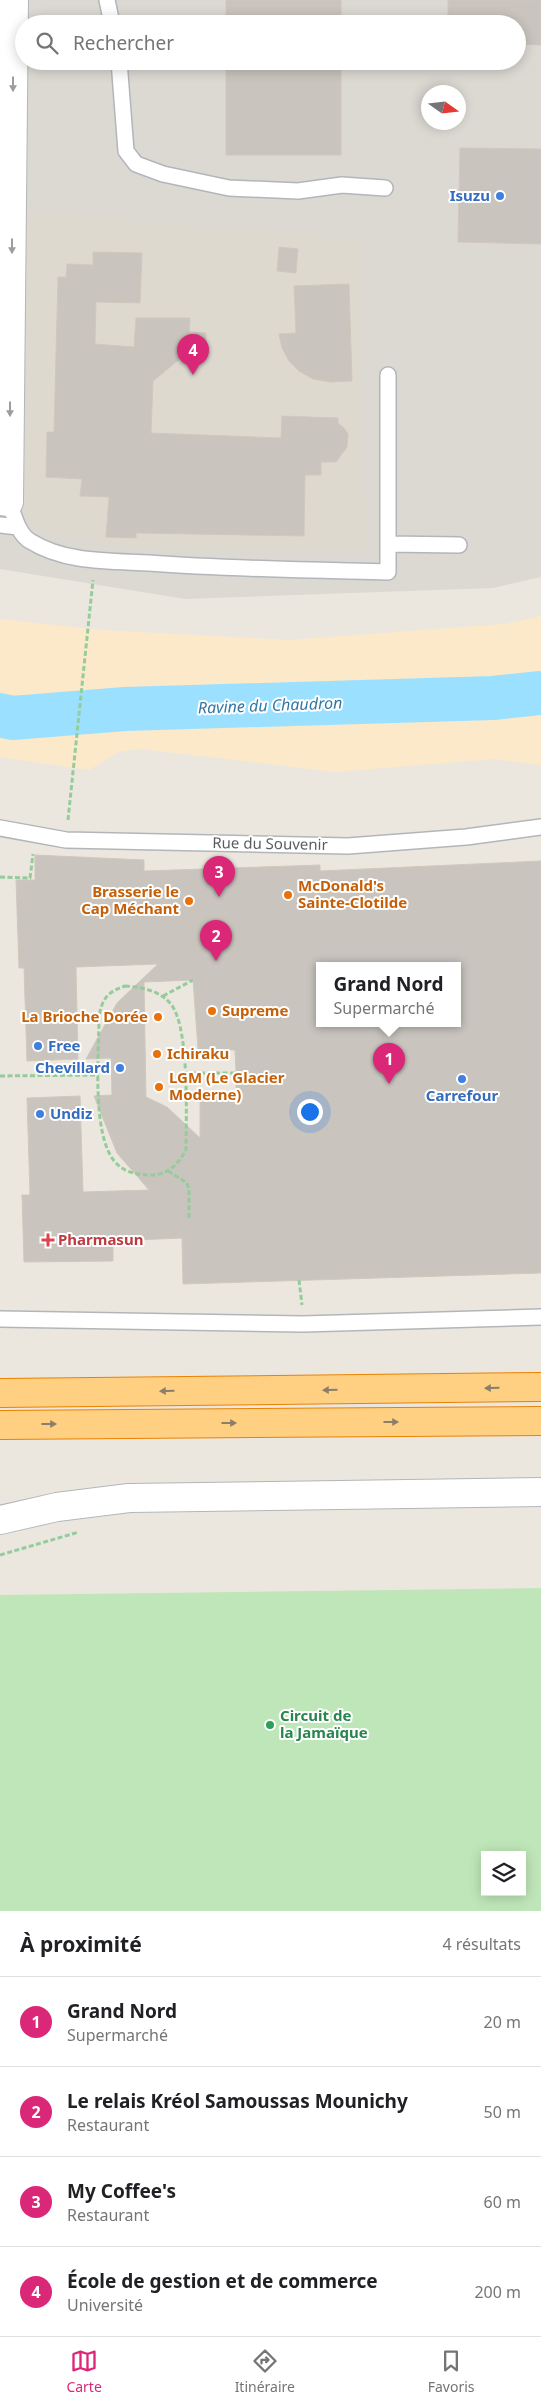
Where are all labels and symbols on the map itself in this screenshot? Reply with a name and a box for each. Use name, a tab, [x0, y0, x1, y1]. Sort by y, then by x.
one-way arrow	[9, 76, 17, 92]
north arrow	[421, 85, 466, 130]
place label: Isuzu	[450, 185, 490, 205]
marker: Isuzu	[494, 190, 506, 202]
one-way arrow	[8, 238, 16, 254]
pin: 4	[177, 334, 209, 375]
one-way arrow	[6, 401, 14, 417]
water label: Ravine du Chaudron	[197, 691, 343, 719]
street label: Rue du Souvenir	[212, 832, 328, 854]
pin: 3	[203, 856, 235, 897]
place label: McDonald's Sainte-Clotilde	[298, 875, 407, 912]
place label: Brasserie le Cap Méchant	[81, 881, 179, 918]
marker: McDonald's Sainte-Clotilde	[282, 889, 294, 901]
marker: Brasserie le Cap Méchant	[183, 895, 195, 907]
pin: 2	[200, 920, 232, 961]
place label: Supreme	[222, 1000, 288, 1020]
marker: Supreme	[206, 1005, 218, 1017]
place label: La Brioche Dorée	[21, 1006, 148, 1026]
marker: La Brioche Dorée	[152, 1011, 164, 1023]
place label: Free	[48, 1035, 81, 1055]
marker: Free	[32, 1040, 44, 1052]
place label: Ichiraku	[167, 1043, 229, 1063]
pin: 1	[373, 1043, 405, 1084]
marker: Ichiraku	[151, 1048, 163, 1060]
place label: Chevillard	[35, 1057, 110, 1077]
marker: Chevillard	[114, 1062, 126, 1074]
place label: LGM (Le Glacier Moderne)	[169, 1067, 285, 1104]
marker: Carrefour	[456, 1073, 468, 1085]
marker: LGM (Le Glacier Moderne)	[153, 1081, 165, 1093]
place label: Carrefour	[426, 1085, 498, 1105]
your location	[297, 1099, 323, 1125]
place label: Undiz	[50, 1103, 92, 1123]
marker: Undiz	[34, 1108, 46, 1120]
place label: Pharmasun	[58, 1229, 143, 1249]
marker: Pharmasun	[42, 1234, 54, 1246]
one-way arrow	[484, 1384, 500, 1392]
one-way arrow	[322, 1386, 338, 1394]
one-way arrow	[159, 1388, 175, 1396]
one-way arrow	[383, 1418, 399, 1426]
one-way arrow	[221, 1419, 237, 1427]
one-way arrow	[41, 1420, 57, 1428]
place label: Circuit de la Jamaïque	[280, 1705, 368, 1742]
marker: Circuit de la Jamaïque	[264, 1719, 276, 1731]

